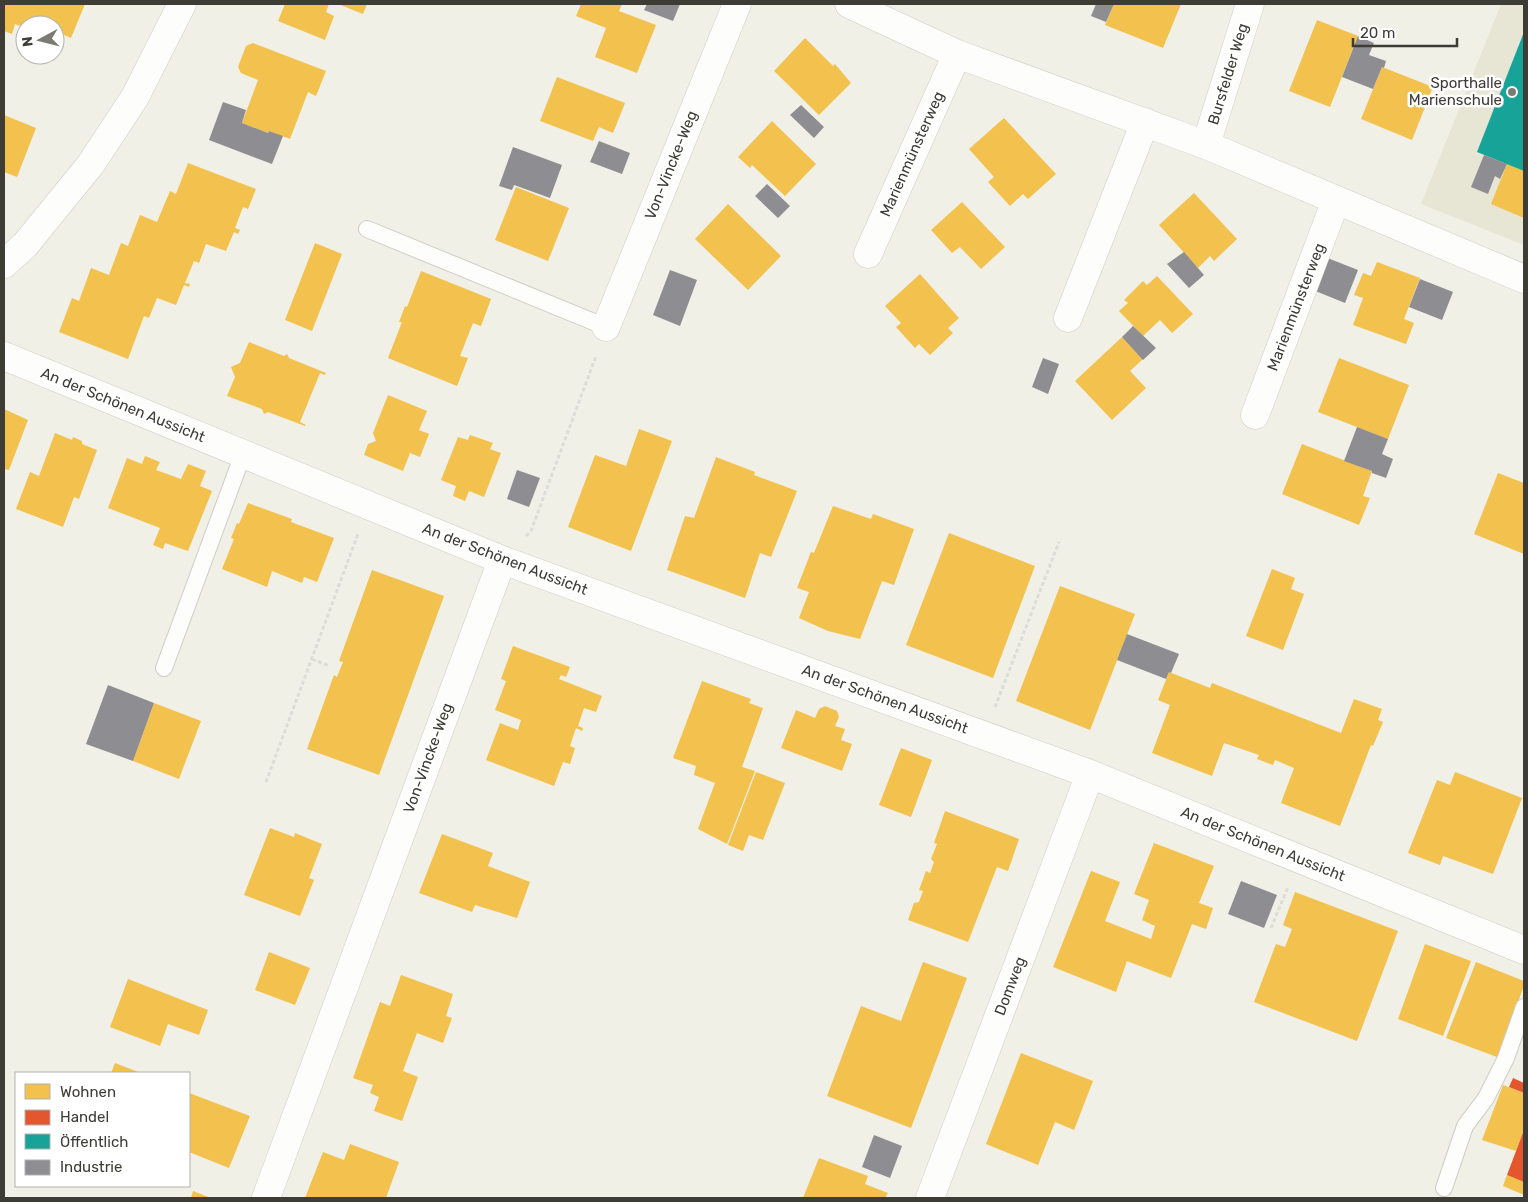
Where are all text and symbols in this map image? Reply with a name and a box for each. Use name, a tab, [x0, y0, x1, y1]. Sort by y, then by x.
north arrow	[15, 15, 65, 65]
scale bar	[1353, 15, 1457, 47]
street label: Bursfelder Weg	[1204, 21, 1252, 127]
text: 20 m	[1360, 24, 1395, 42]
text: N	[19, 35, 37, 48]
place label: Sporthalle Marienschule	[1409, 74, 1502, 109]
marker: Sporthalle Marienschule	[1506, 86, 1518, 98]
street label: Marienmünsterweg	[876, 89, 948, 219]
street label: Von-Vincke-Weg	[641, 108, 701, 222]
street label: Marienmünsterweg	[1263, 241, 1329, 373]
street label: An der Schönen Aussicht	[38, 364, 208, 446]
street label: An der Schönen Aussicht	[420, 519, 590, 599]
street label: An der Schönen Aussicht	[799, 661, 971, 738]
street label: Von-Vincke-Weg	[400, 700, 456, 816]
street label: An der Schönen Aussicht	[1178, 803, 1348, 885]
street label: Domweg	[991, 954, 1029, 1018]
legend	[15, 1072, 190, 1187]
text: Wohnen	[60, 1083, 116, 1101]
text: Handel	[60, 1108, 109, 1126]
text: Öffentlich	[60, 1133, 128, 1151]
text: Industrie	[60, 1158, 122, 1176]

